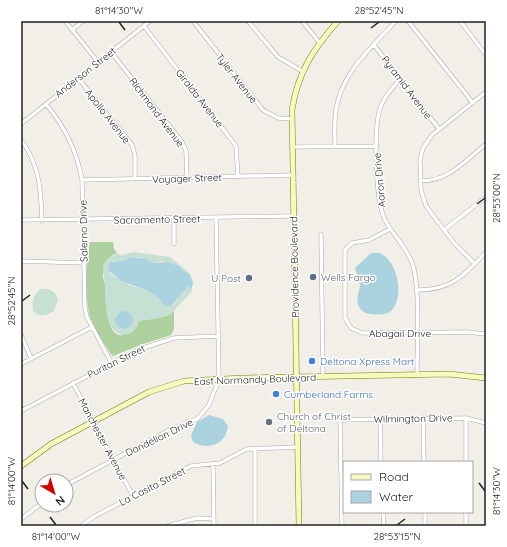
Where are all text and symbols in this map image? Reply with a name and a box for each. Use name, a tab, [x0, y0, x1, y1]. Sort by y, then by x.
text: 81°14'30"W	[95, 4, 143, 17]
text: 28°52'45"N	[354, 4, 404, 17]
street label: Anderson Street	[52, 44, 119, 100]
street label: Tyler Avenue	[213, 51, 260, 106]
street label: Pyramid Avenue	[379, 53, 435, 122]
street label: Giralda Avenue	[173, 67, 227, 130]
street label: Richmond Avenue	[126, 75, 187, 150]
street label: Apollo Avenue	[82, 86, 133, 147]
street label: Aaron Drive	[371, 152, 388, 208]
street label: Voyager Street	[152, 171, 223, 186]
text: 28°53'00"N	[490, 173, 503, 223]
street label: Salerno Drive	[76, 200, 91, 262]
street label: Sacramento Street	[114, 212, 201, 227]
street label: Providence Boulevard	[287, 216, 302, 318]
place label: Wells Fargo	[321, 271, 375, 284]
place label: U Post	[211, 272, 242, 285]
marker: Wells Fargo	[308, 272, 318, 282]
marker: U Post	[244, 273, 254, 283]
text: 28°52'45"N	[5, 276, 18, 326]
street label: Abagail Drive	[369, 327, 431, 340]
street label: Puritan Street	[85, 342, 148, 381]
place label: Deltona Xpress Mart	[320, 355, 415, 368]
marker: Deltona Xpress Mart	[307, 356, 317, 366]
street label: East Normandy Boulevard	[194, 371, 316, 388]
place label: Cumberland Farms	[284, 388, 373, 401]
marker: Cumberland Farms	[271, 389, 281, 399]
street label: Manchester Avenue	[75, 396, 130, 483]
place label: Church of Christ of Deltona	[277, 410, 351, 435]
street label: Wilmington Drive	[373, 411, 453, 426]
street label: Dandelion Drive	[123, 415, 196, 459]
marker: Church of Christ of Deltona	[264, 417, 274, 427]
text: 81°14'00"W	[5, 456, 18, 505]
legend	[343, 461, 473, 513]
street label: La Casita Street	[117, 464, 188, 509]
text: 81°14'30"W	[490, 467, 503, 515]
text: Road	[379, 469, 409, 484]
north arrow	[34, 473, 74, 513]
text: Water	[379, 489, 414, 504]
text: N	[53, 493, 68, 509]
text: 81°14'00"W	[32, 530, 81, 543]
text: 28°53'15"N	[373, 530, 421, 543]

